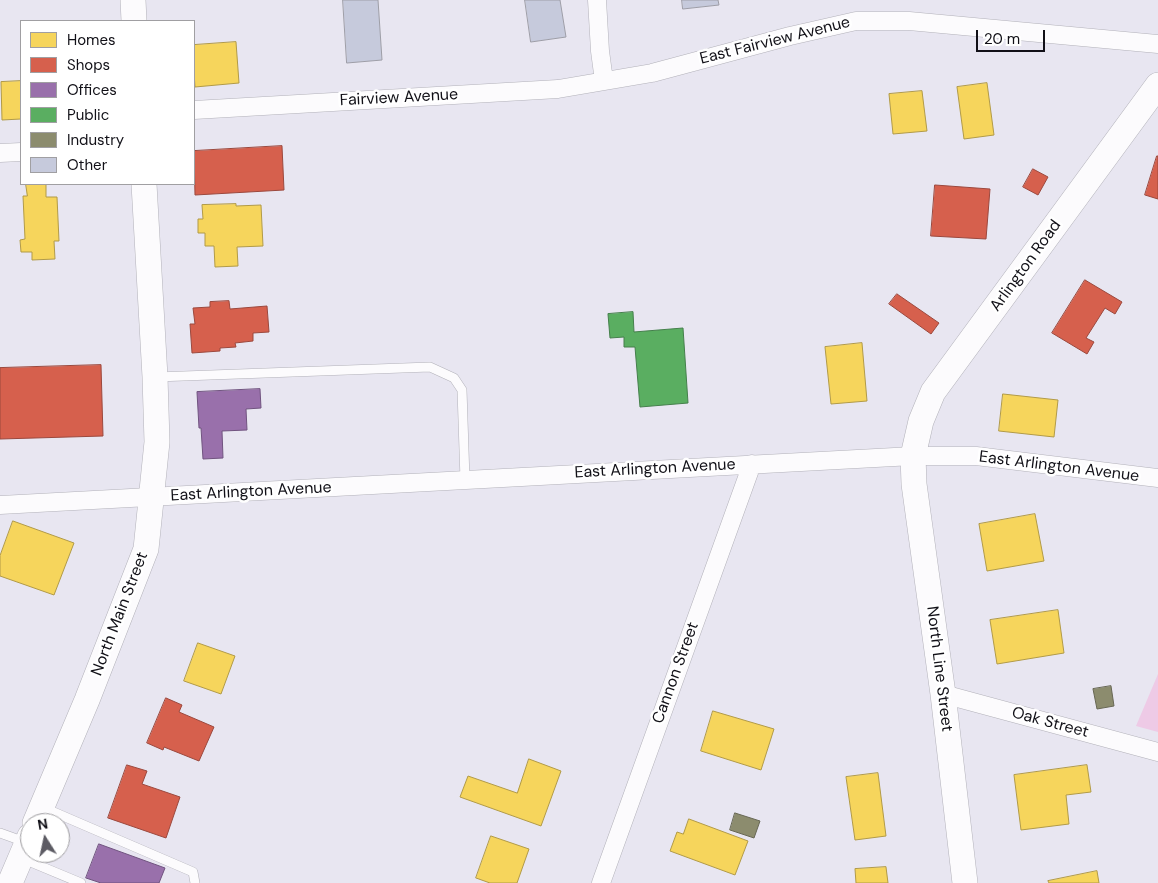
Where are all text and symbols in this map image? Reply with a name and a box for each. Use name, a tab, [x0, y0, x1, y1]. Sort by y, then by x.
street label: East Fairview Avenue	[698, 13, 852, 69]
legend	[20, 20, 195, 185]
scale bar	[978, 20, 1047, 52]
text: 20 m	[984, 29, 1020, 49]
text: Homes	[67, 30, 116, 50]
text: Shops	[67, 55, 110, 75]
text: Offices	[67, 80, 117, 100]
street label: Fairview Avenue	[339, 85, 459, 111]
text: Public	[67, 105, 109, 125]
text: Industry	[67, 130, 124, 150]
text: Other	[67, 155, 107, 175]
street label: Arlington Road	[986, 217, 1066, 315]
street label: East Arlington Avenue	[978, 448, 1140, 486]
street label: East Arlington Avenue	[574, 455, 736, 483]
street label: East Arlington Avenue	[170, 478, 332, 506]
street label: North Main Street	[88, 549, 152, 679]
street label: North Line Street	[922, 605, 956, 733]
street label: Cannon Street	[649, 620, 703, 726]
street label: Oak Street	[1009, 704, 1091, 742]
north arrow	[20, 813, 70, 863]
text: N	[36, 814, 49, 834]

